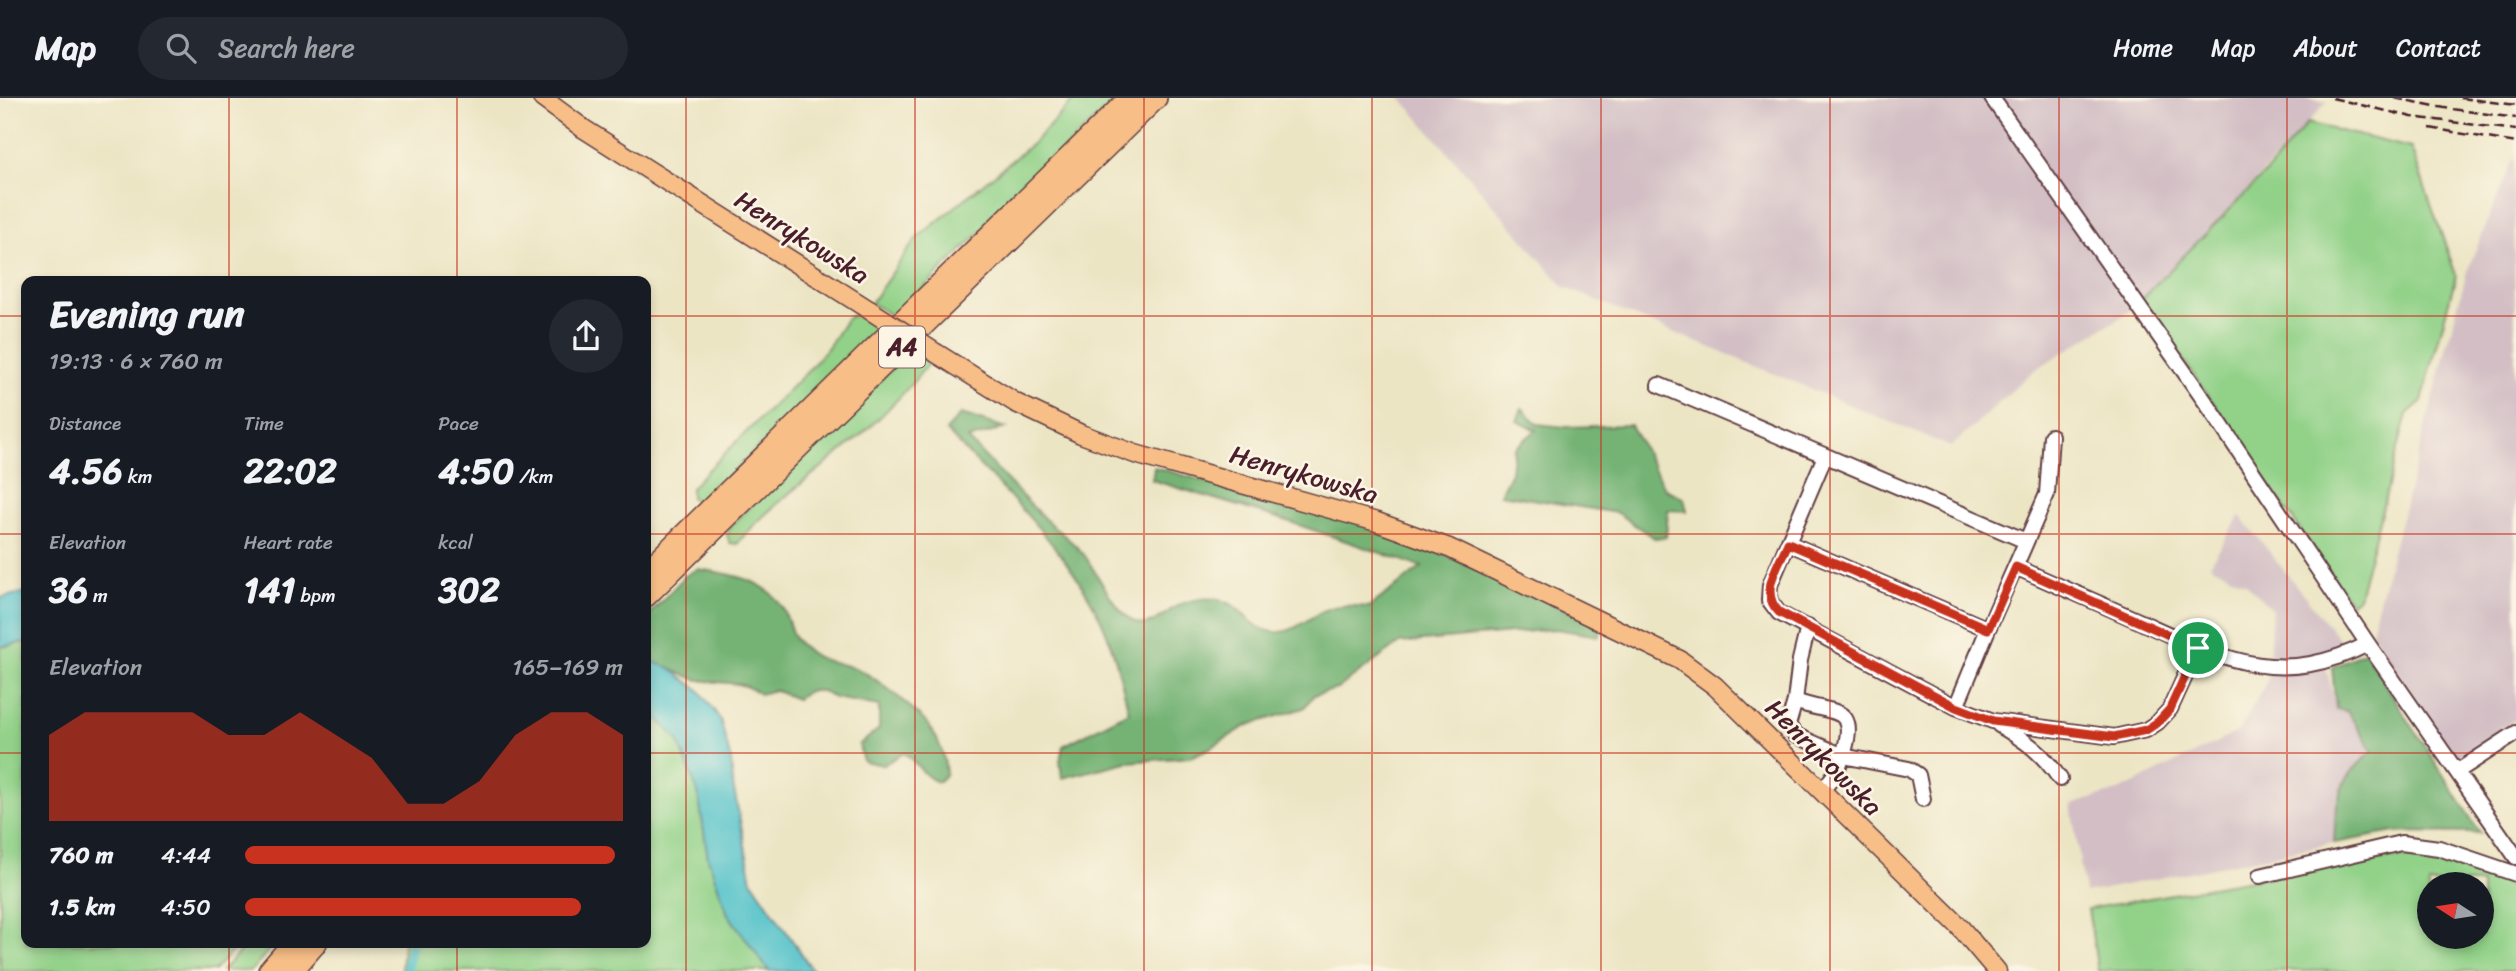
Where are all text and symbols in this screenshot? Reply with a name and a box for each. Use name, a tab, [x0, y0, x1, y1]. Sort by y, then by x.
search box	[138, 17, 628, 80]
text: Map	[35, 19, 96, 77]
text: Search here	[218, 25, 355, 71]
text: Home	[2113, 27, 2173, 69]
text: Map	[2211, 27, 2255, 69]
text: About	[2293, 27, 2358, 69]
text: Contact	[2396, 27, 2481, 69]
icon: search	[162, 29, 200, 67]
street label: Henrykowska	[725, 177, 879, 297]
text: Evening run	[49, 281, 245, 348]
button: share	[549, 299, 623, 373]
road number: A4	[879, 326, 925, 368]
text: 19:13 · 6 × 760 m	[49, 341, 223, 382]
text: Distance	[49, 407, 121, 440]
text: Time	[244, 407, 284, 440]
text: Pace	[438, 407, 479, 440]
street label: Henrykowska	[1224, 431, 1384, 517]
text: 4.56	[49, 440, 123, 502]
text: 22:02	[244, 440, 337, 502]
text: 4:50	[438, 440, 514, 502]
text: km	[123, 460, 152, 493]
text: /km	[514, 460, 553, 493]
text: Elevation	[49, 526, 126, 559]
text: Heart rate	[244, 526, 333, 559]
text: kcal	[438, 526, 473, 559]
text: 36	[49, 559, 88, 621]
text: 141	[244, 559, 296, 621]
text: 302	[438, 559, 500, 621]
text: m	[88, 579, 108, 612]
text: bpm	[296, 579, 336, 612]
pin	[2168, 618, 2228, 678]
icon: arrive	[2179, 629, 2217, 667]
text: Elevation	[49, 647, 142, 688]
text: 165–169 m	[512, 647, 623, 688]
street label: Henrykowska	[1754, 687, 1894, 827]
text: 760 m	[49, 835, 113, 876]
text: 4:44	[161, 835, 211, 876]
north arrow	[2417, 872, 2494, 948]
map controls	[2417, 872, 2494, 949]
text: 1.5 km	[49, 887, 116, 928]
text: 4:50	[161, 887, 211, 928]

